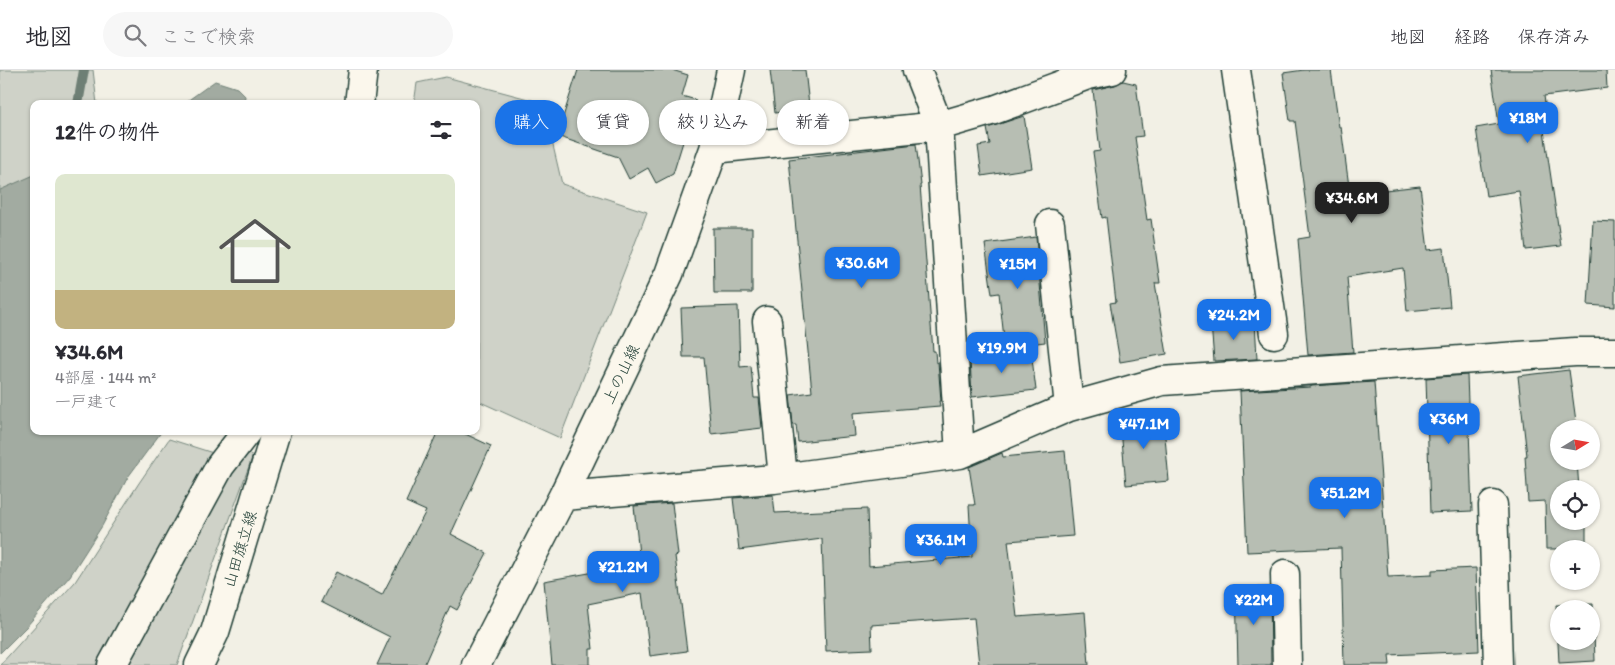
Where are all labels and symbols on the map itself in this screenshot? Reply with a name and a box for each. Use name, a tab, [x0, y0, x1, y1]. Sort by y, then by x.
pin: ¥18M	[1498, 102, 1558, 144]
pin: ¥34.6M	[1311, 182, 1393, 224]
pin: ¥30.6M	[821, 246, 903, 289]
pin: ¥15M	[988, 248, 1048, 290]
pin: ¥24.2M	[1193, 298, 1275, 341]
pin: ¥19.9M	[961, 332, 1043, 374]
street label: 上の山線	[598, 341, 644, 407]
pin: ¥36M	[1419, 402, 1479, 445]
pin: ¥47.1M	[1103, 408, 1185, 450]
north arrow	[1550, 420, 1600, 470]
pin: ¥51.2M	[1304, 476, 1386, 519]
street label: 山田旗立線	[219, 508, 261, 590]
pin: ¥36.1M	[900, 524, 982, 566]
pin: ¥21.2M	[582, 550, 664, 593]
pin: ¥22M	[1224, 584, 1284, 626]

